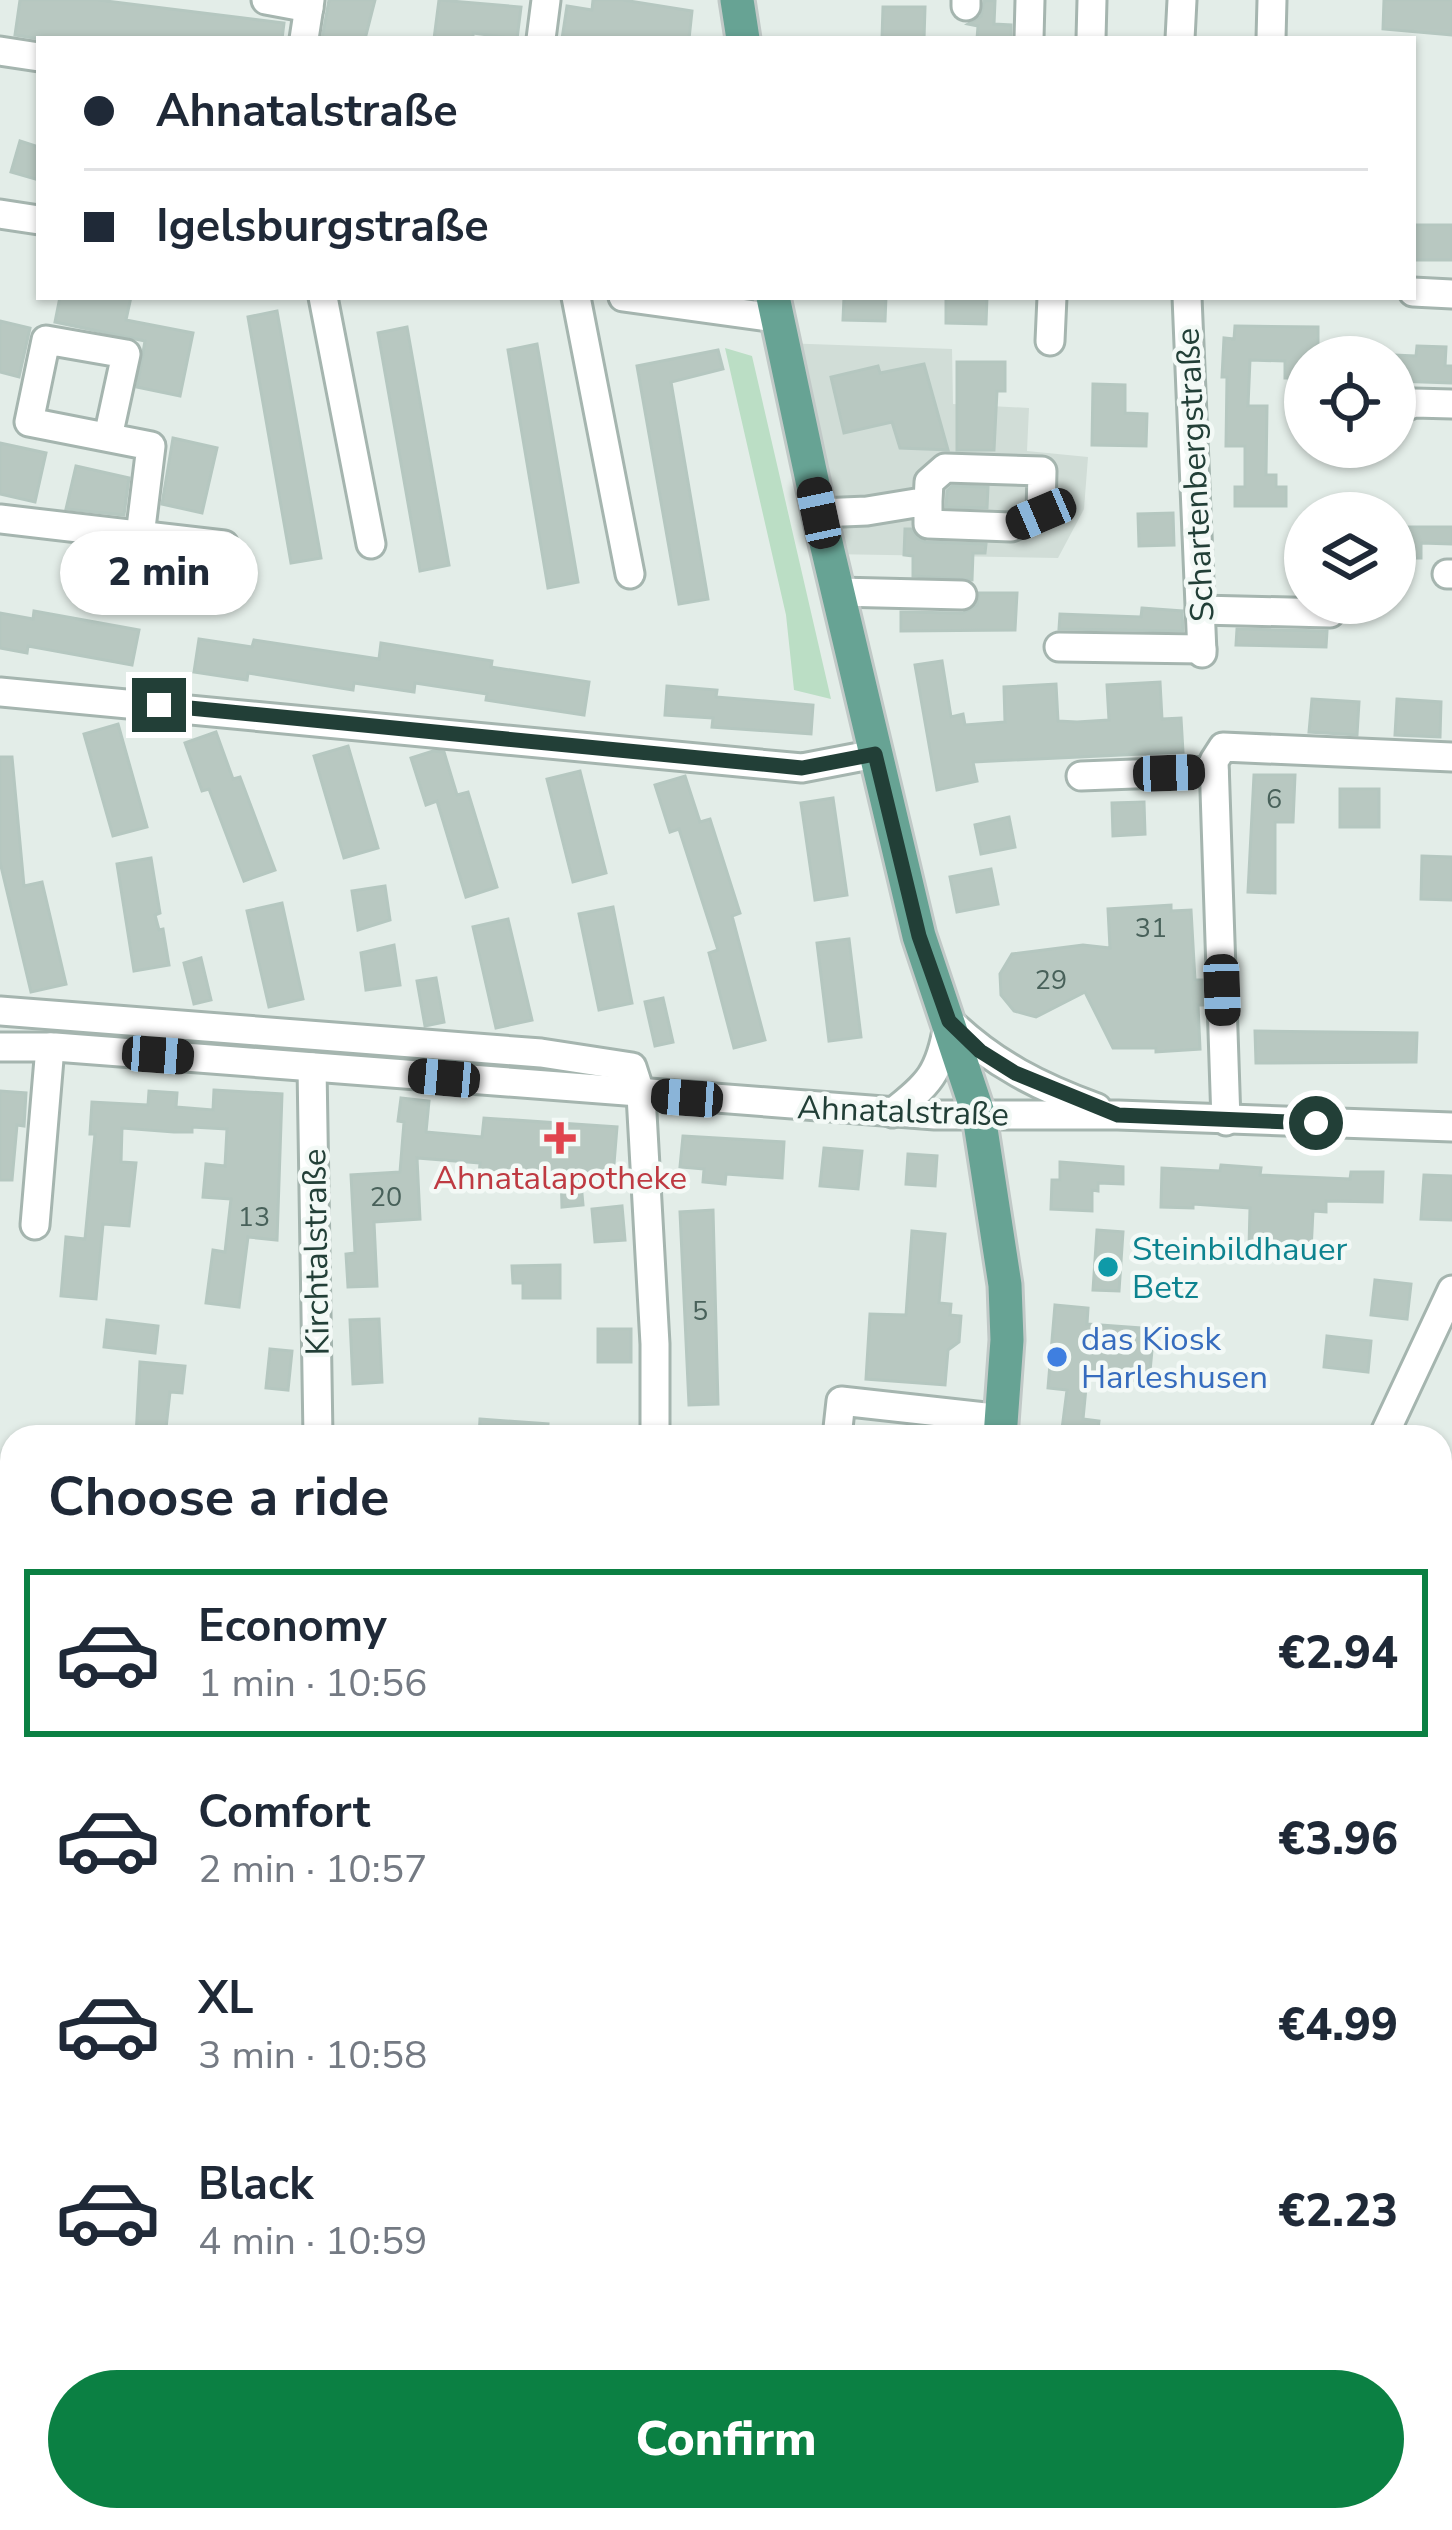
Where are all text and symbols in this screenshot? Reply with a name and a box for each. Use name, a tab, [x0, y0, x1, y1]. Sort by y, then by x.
text: Ahnatalstraße	[156, 81, 458, 142]
text: Igelsburgstraße	[156, 196, 489, 257]
street label: Schartenbergstraße	[1165, 327, 1226, 623]
map controls	[1284, 336, 1416, 624]
button: locate	[1284, 336, 1416, 468]
car	[794, 474, 844, 552]
car	[1001, 483, 1081, 545]
button: layers	[1284, 492, 1416, 624]
callout: 2 min	[60, 531, 258, 615]
text: 2 min	[108, 546, 210, 599]
route end	[132, 678, 186, 732]
car	[1132, 754, 1206, 792]
house number: 6	[1266, 781, 1282, 818]
house number: 31	[1135, 910, 1167, 947]
car	[1203, 953, 1241, 1027]
house number: 29	[1035, 962, 1067, 999]
car	[121, 1035, 195, 1075]
car	[407, 1057, 481, 1099]
car	[650, 1078, 724, 1118]
street label: Ahnatalstraße	[796, 1085, 1010, 1138]
route start	[1289, 1096, 1343, 1150]
marker: Ahnatalapotheke	[547, 1125, 573, 1151]
street label: Kirchtalstraße	[292, 1148, 341, 1356]
place label: Ahnatalapotheke	[433, 1156, 687, 1201]
house number: 20	[370, 1179, 402, 1216]
house number: 13	[238, 1199, 270, 1236]
place label: Steinbildhauer Betz	[1132, 1227, 1348, 1310]
marker: Steinbildhauer Betz	[1095, 1254, 1121, 1280]
house number: 5	[692, 1293, 708, 1330]
place label: das Kiosk Harleshusen	[1081, 1317, 1268, 1400]
marker: das Kiosk Harleshusen	[1044, 1344, 1070, 1370]
text: Choose a ride	[48, 1460, 389, 1534]
text: Economy	[198, 1596, 387, 1657]
icon: car	[54, 1599, 162, 1707]
text: €2.94	[1278, 1623, 1398, 1684]
text: 1 min · 10:56	[198, 1657, 427, 1710]
text: Comfort	[198, 1782, 370, 1843]
icon: car	[54, 1785, 162, 1893]
text: €3.96	[1278, 1809, 1398, 1870]
text: 2 min · 10:57	[198, 1843, 427, 1896]
text: XL	[198, 1968, 254, 2029]
icon: car	[54, 1971, 162, 2079]
text: €4.99	[1278, 1995, 1398, 2056]
text: 3 min · 10:58	[198, 2029, 427, 2082]
text: Black	[198, 2154, 313, 2215]
icon: car	[54, 2157, 162, 2265]
text: €2.23	[1278, 2181, 1398, 2242]
text: 4 min · 10:59	[198, 2215, 427, 2268]
button: Confirm	[48, 2370, 1404, 2508]

